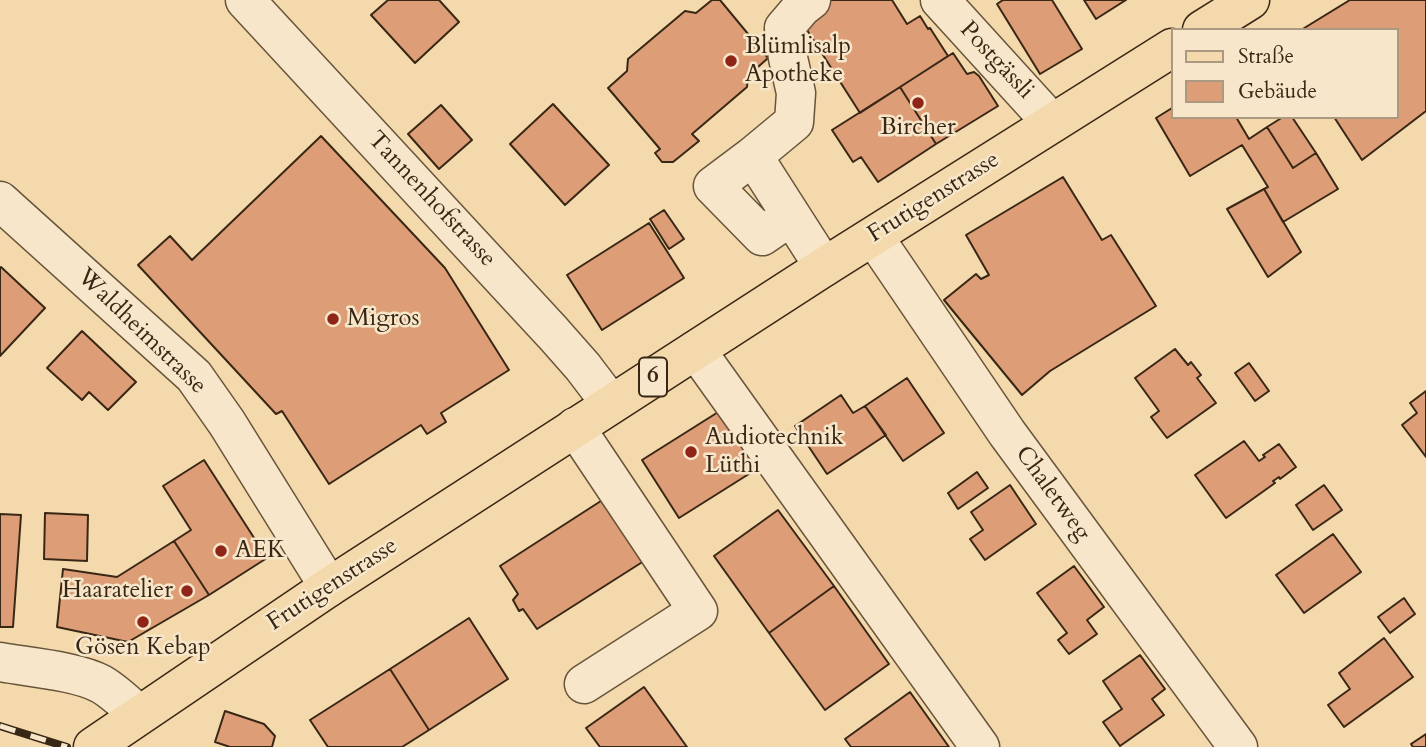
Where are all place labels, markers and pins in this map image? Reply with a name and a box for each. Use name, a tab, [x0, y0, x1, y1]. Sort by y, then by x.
place label: Blümlisalp Apotheke	[745, 33, 851, 89]
marker: Blümlisalp Apotheke	[723, 53, 739, 69]
marker: Bircher	[910, 95, 926, 111]
place label: Bircher	[880, 114, 956, 142]
place label: Migros	[347, 305, 420, 333]
marker: Migros	[325, 311, 341, 327]
place label: Audiotechnik Lüthi	[705, 424, 844, 480]
marker: Audiotechnik Lüthi	[683, 444, 699, 460]
place label: AEK	[235, 537, 285, 565]
marker: AEK	[213, 543, 229, 559]
place label: Haaratelier	[62, 577, 173, 605]
marker: Haaratelier	[179, 583, 195, 599]
marker: Gösen Kebap	[135, 614, 151, 630]
place label: Gösen Kebap	[75, 634, 211, 662]

